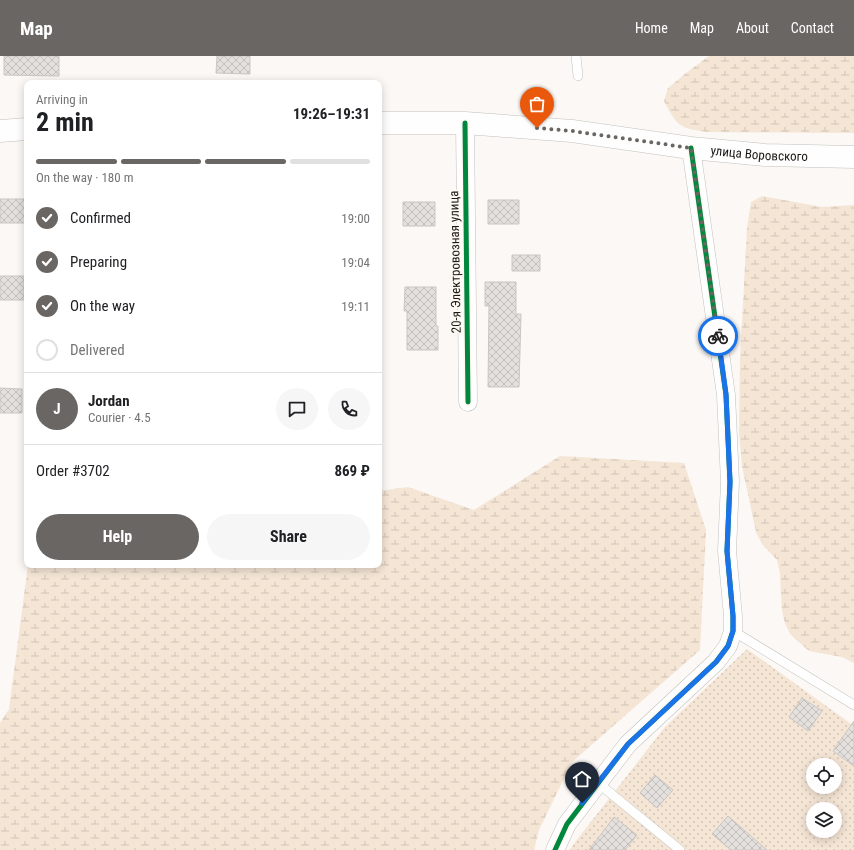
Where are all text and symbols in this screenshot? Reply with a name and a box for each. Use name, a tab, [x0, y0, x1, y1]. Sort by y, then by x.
text: Map	[20, 17, 53, 40]
text: Home	[635, 20, 668, 36]
text: Map	[690, 20, 714, 36]
text: About	[736, 20, 769, 36]
text: Contact	[791, 20, 834, 36]
pin	[520, 87, 554, 128]
text: Arriving in	[36, 92, 88, 107]
icon: bag	[526, 93, 548, 115]
text: 19:26–19:31	[293, 105, 370, 123]
text: 2 min	[36, 107, 94, 137]
street label: улица Воровского	[710, 142, 808, 163]
text: On the way · 180 m	[36, 170, 133, 185]
street label: 20-я Электровозная улица	[446, 191, 464, 333]
icon: check	[36, 207, 58, 229]
text: Confirmed	[70, 209, 131, 227]
text: 19:00	[341, 211, 370, 226]
icon: check	[36, 251, 58, 273]
text: Preparing	[70, 253, 127, 271]
text: 19:04	[341, 255, 370, 270]
icon: check	[36, 295, 58, 317]
text: On the way	[70, 297, 135, 315]
text: 19:11	[341, 299, 370, 314]
courier	[698, 316, 738, 356]
icon: bike	[707, 325, 729, 347]
text: Delivered	[70, 341, 125, 359]
button: chat	[276, 388, 318, 430]
button: phone	[328, 388, 370, 430]
text: Jordan	[88, 392, 130, 410]
text: J	[53, 400, 61, 418]
text: Courier · 4.5	[88, 410, 151, 425]
text: Order #3702	[36, 462, 110, 480]
text: 869 ₽	[334, 462, 370, 480]
button: Help	[36, 514, 199, 560]
button: Share	[207, 514, 370, 560]
map controls	[806, 758, 842, 838]
button: locate	[806, 758, 842, 794]
pin	[565, 762, 599, 803]
icon: home	[571, 768, 593, 790]
button: layers	[806, 802, 842, 838]

